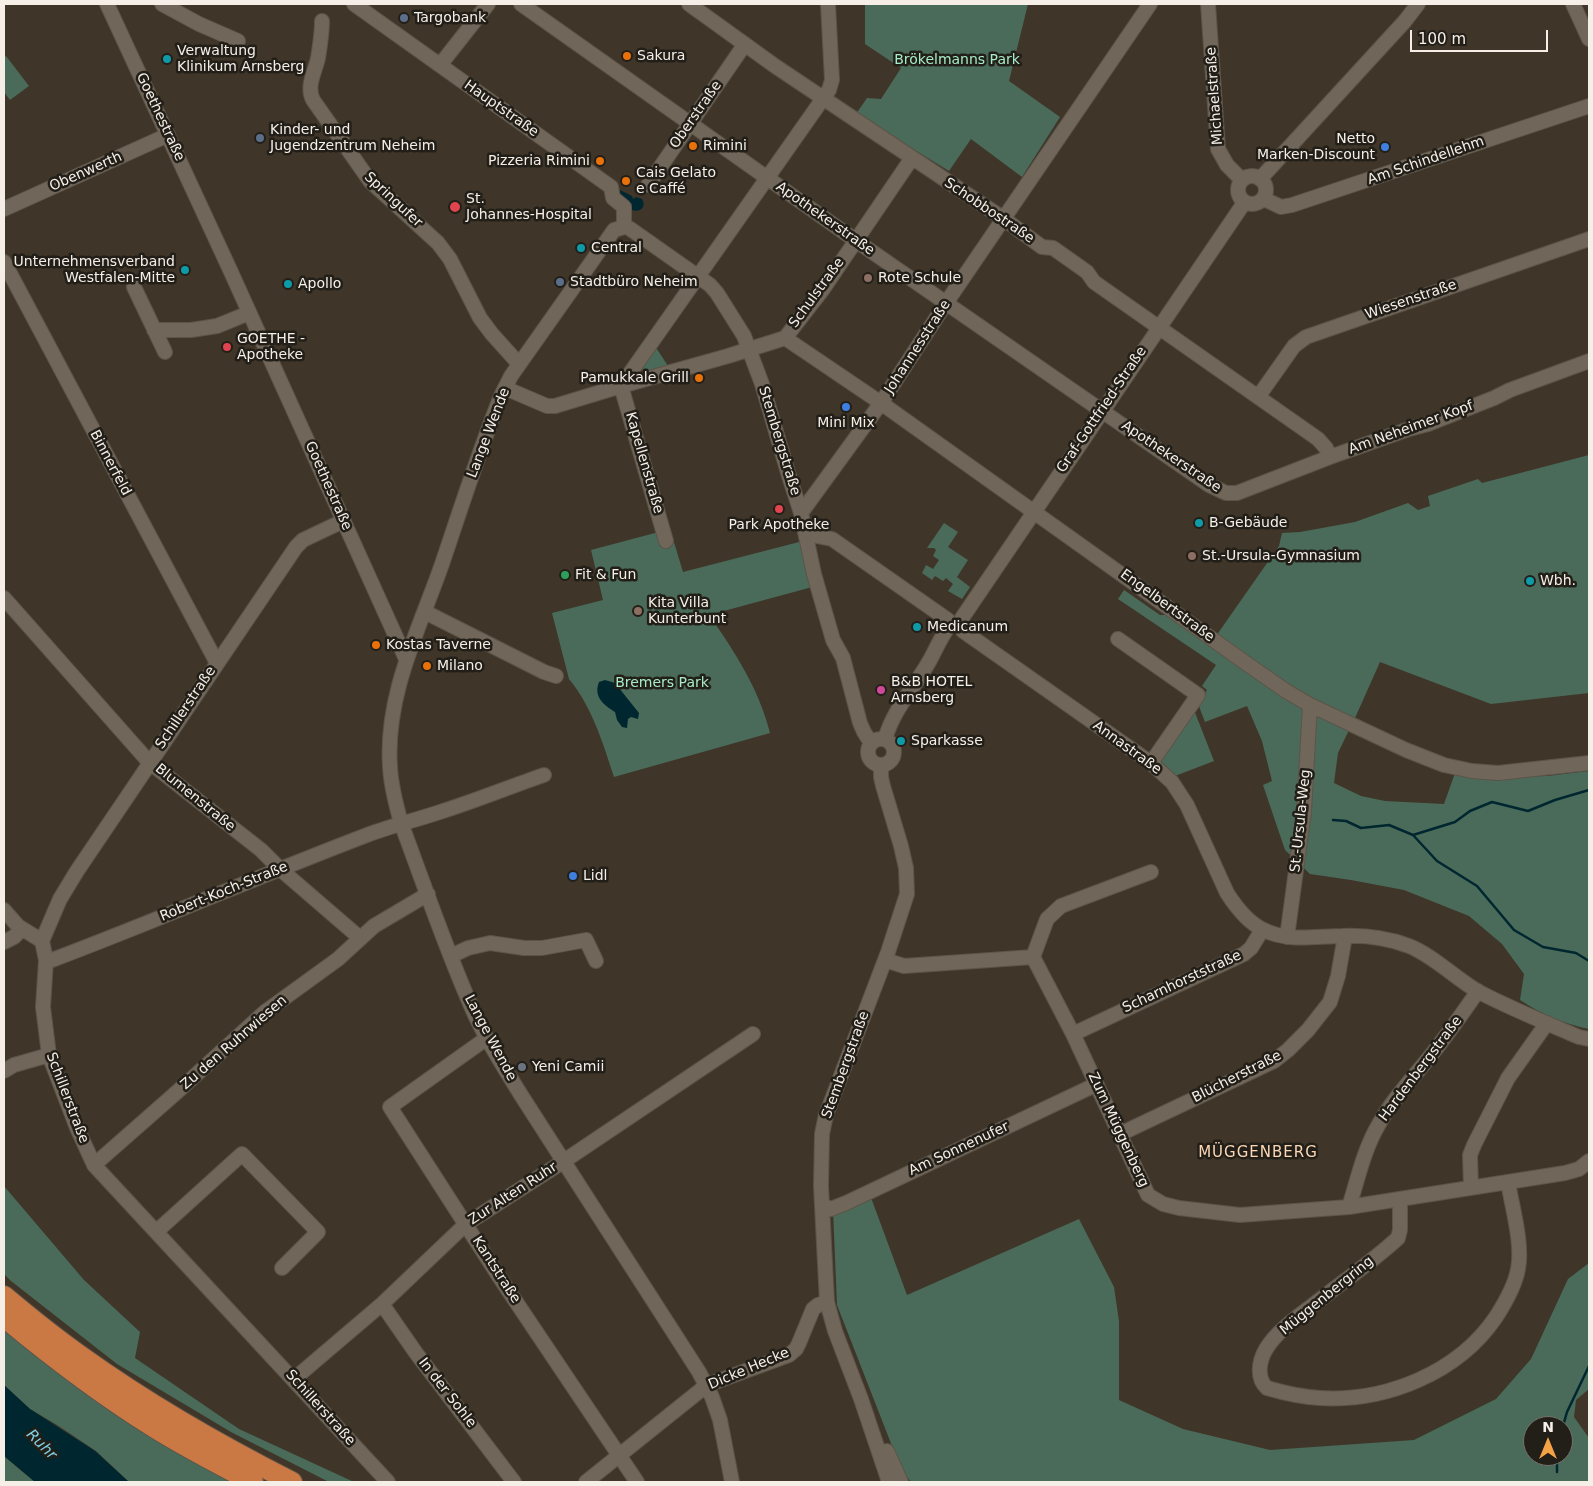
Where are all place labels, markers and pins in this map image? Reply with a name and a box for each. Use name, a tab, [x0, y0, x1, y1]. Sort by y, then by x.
place label: Targobank	[414, 10, 486, 26]
marker: Targobank	[398, 12, 410, 24]
place label: Verwaltung Klinikum Arnsberg	[177, 43, 305, 75]
place label: Sakura	[637, 48, 685, 64]
marker: Sakura	[621, 50, 633, 62]
marker: Verwaltung Klinikum Arnsberg	[161, 53, 173, 65]
place label: Kinder- und Jugendzentrum Neheim	[270, 122, 435, 154]
place label: Netto Marken-Discount	[1257, 131, 1375, 164]
marker: Kinder- und Jugendzentrum Neheim	[254, 132, 266, 144]
place label: Rimini	[703, 138, 747, 154]
marker: Rimini	[687, 140, 699, 152]
marker: Netto Marken-Discount	[1379, 141, 1391, 153]
place label: Pizzeria Rimini	[488, 153, 590, 169]
marker: Pizzeria Rimini	[594, 155, 606, 167]
place label: Cais Gelato e Caffé	[636, 165, 716, 198]
marker: Cais Gelato e Caffé	[620, 175, 632, 187]
place label: St. Johannes-Hospital	[466, 191, 592, 223]
marker: St. Johannes-Hospital	[448, 200, 462, 214]
place label: Central	[591, 240, 642, 256]
marker: Central	[575, 242, 587, 254]
place label: Unternehmensverband Westfalen-Mitte	[14, 254, 175, 286]
marker: Unternehmensverband Westfalen-Mitte	[179, 264, 191, 276]
place label: Rote Schule	[878, 270, 961, 286]
marker: Rote Schule	[862, 272, 874, 284]
place label: Stadtbüro Neheim	[570, 274, 698, 290]
place label: Apollo	[298, 276, 341, 292]
marker: Stadtbüro Neheim	[554, 276, 566, 288]
marker: Apollo	[282, 278, 294, 290]
place label: GOETHE - Apotheke	[237, 331, 305, 364]
marker: GOETHE - Apotheke	[221, 341, 233, 353]
place label: Pamukkale Grill	[580, 370, 689, 386]
marker: Pamukkale Grill	[693, 372, 705, 384]
marker: Mini Mix	[840, 401, 852, 413]
place label: Mini Mix	[817, 415, 875, 431]
marker: Park Apotheke	[773, 503, 785, 515]
place label: B-Gebäude	[1209, 515, 1287, 531]
place label: Park Apotheke	[729, 517, 829, 533]
marker: B-Gebäude	[1193, 517, 1205, 529]
place label: St.-Ursula-Gymnasium	[1202, 548, 1360, 564]
marker: St.-Ursula-Gymnasium	[1186, 550, 1198, 562]
place label: Fit & Fun	[575, 567, 636, 583]
marker: Fit & Fun	[559, 569, 571, 581]
place label: Wbh.	[1540, 573, 1576, 589]
marker: Wbh.	[1524, 575, 1536, 587]
place label: Kita Villa Kunterbunt	[648, 595, 726, 628]
marker: Kita Villa Kunterbunt	[632, 605, 644, 617]
place label: Medicanum	[927, 619, 1008, 635]
marker: Medicanum	[911, 621, 923, 633]
place label: Kostas Taverne	[386, 637, 491, 653]
marker: Kostas Taverne	[370, 639, 382, 651]
place label: Milano	[437, 658, 483, 674]
marker: Milano	[421, 660, 433, 672]
place label: B&B HOTEL Arnsberg	[891, 674, 972, 706]
marker: B&B HOTEL Arnsberg	[875, 684, 887, 696]
place label: Sparkasse	[911, 733, 983, 749]
marker: Sparkasse	[895, 735, 907, 747]
place label: Lidl	[583, 868, 607, 884]
marker: Lidl	[567, 870, 579, 882]
place label: Yeni Camii	[532, 1059, 604, 1075]
marker: Yeni Camii	[516, 1061, 528, 1073]

